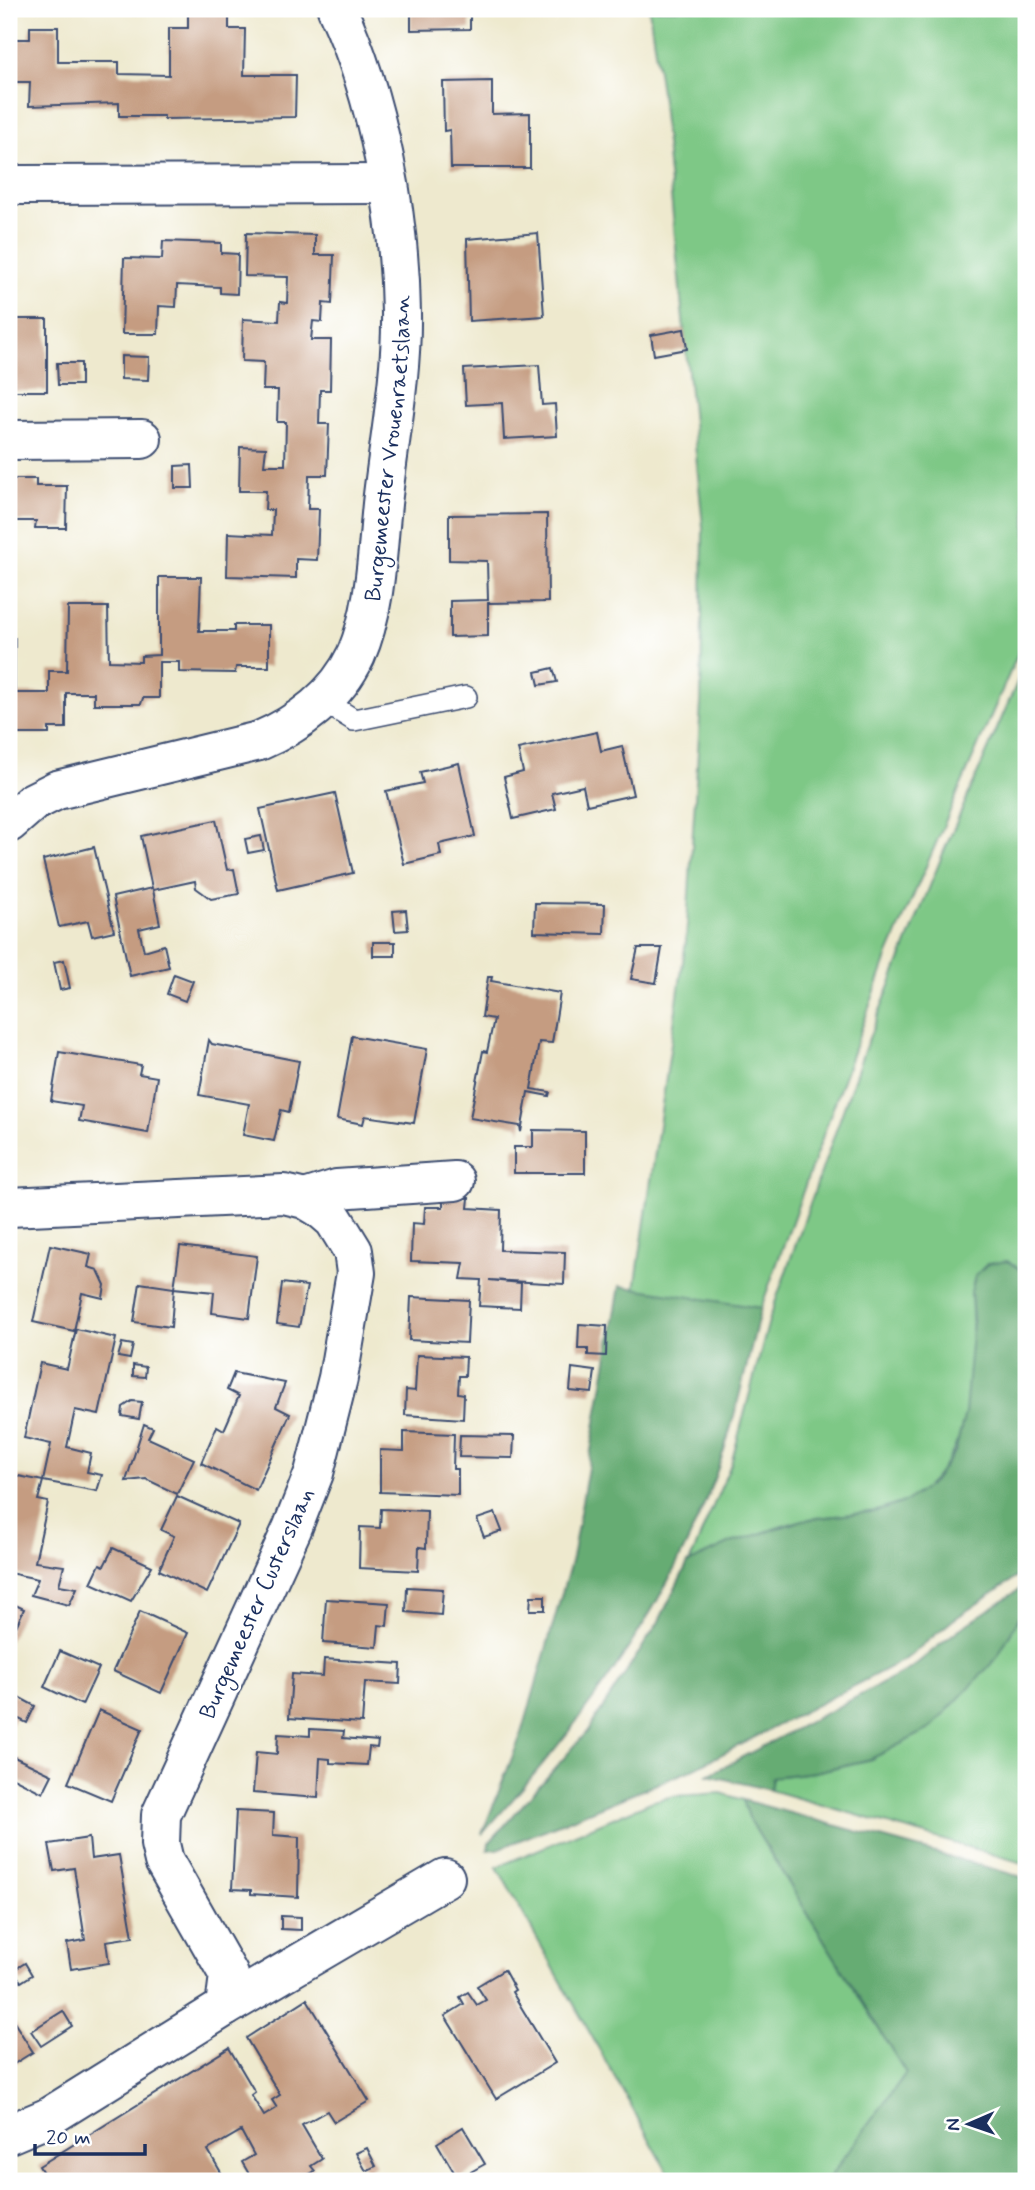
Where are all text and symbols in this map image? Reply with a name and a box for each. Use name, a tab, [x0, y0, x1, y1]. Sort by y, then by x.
street label: Burgemeester Vrouenraetslaan	[359, 295, 418, 604]
street label: Burgemeester Custerslaan	[193, 1484, 324, 1725]
north arrow	[934, 2088, 1004, 2158]
scale bar	[35, 2113, 145, 2157]
text: N	[941, 2118, 966, 2131]
text: 20 m	[46, 2124, 91, 2152]

